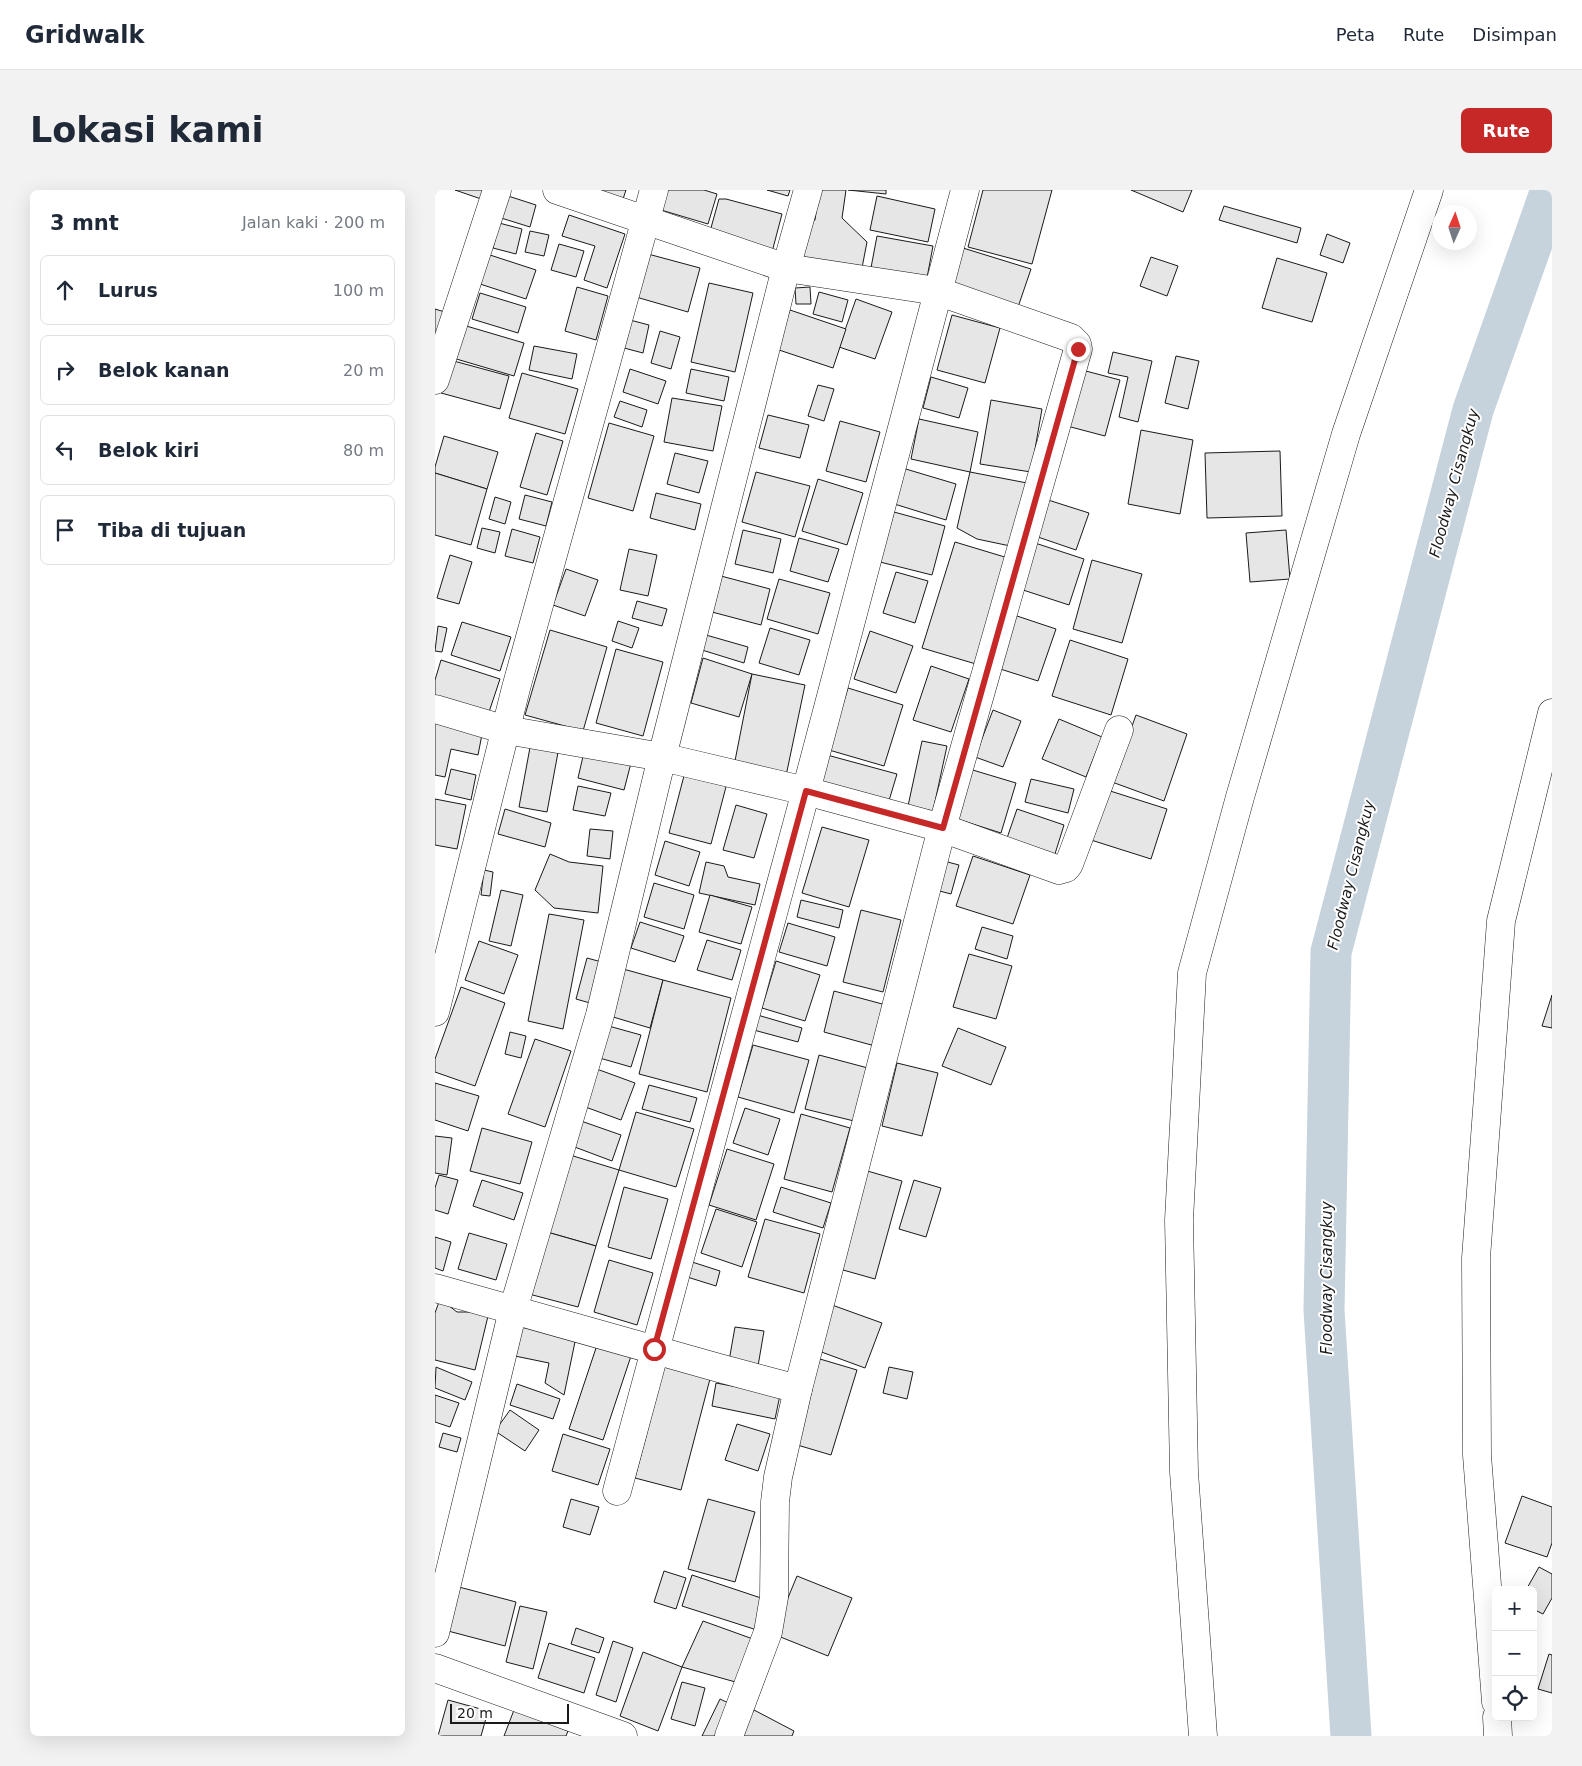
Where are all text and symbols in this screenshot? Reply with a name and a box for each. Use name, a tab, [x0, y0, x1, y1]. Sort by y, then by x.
text: Gridwalk	[25, 21, 145, 49]
text: Peta	[1336, 24, 1375, 45]
text: Rute	[1403, 24, 1444, 45]
text: Disimpan	[1472, 24, 1557, 45]
button: Rute	[1461, 108, 1552, 153]
text: Lokasi kami	[30, 110, 264, 150]
north arrow	[1432, 205, 1477, 250]
text: 3 mnt	[50, 211, 119, 235]
text: Jalan kaki · 200 m	[242, 213, 385, 232]
icon: ahead	[51, 276, 79, 304]
text: Lurus	[98, 279, 158, 301]
text: 100 m	[333, 281, 384, 300]
route end	[1067, 338, 1090, 361]
icon: right	[51, 356, 79, 384]
text: Belok kanan	[98, 359, 230, 381]
text: 20 m	[343, 361, 384, 380]
water label: Floodway Cisangkuy	[1425, 405, 1483, 559]
icon: left	[51, 436, 79, 464]
text: Belok kiri	[98, 439, 199, 461]
text: 80 m	[343, 441, 384, 460]
icon: arrive	[51, 516, 79, 544]
text: Tiba di tujuan	[98, 519, 246, 541]
water label: Floodway Cisangkuy	[1324, 797, 1379, 952]
water label: Floodway Cisangkuy	[1318, 1200, 1336, 1355]
route start	[643, 1338, 666, 1361]
map controls	[1492, 1586, 1537, 1721]
button: +	[1492, 1586, 1537, 1631]
button: −	[1492, 1631, 1537, 1676]
button: locate	[1492, 1676, 1537, 1721]
scale bar	[450, 1701, 569, 1724]
text: 20 m	[457, 1705, 493, 1721]

